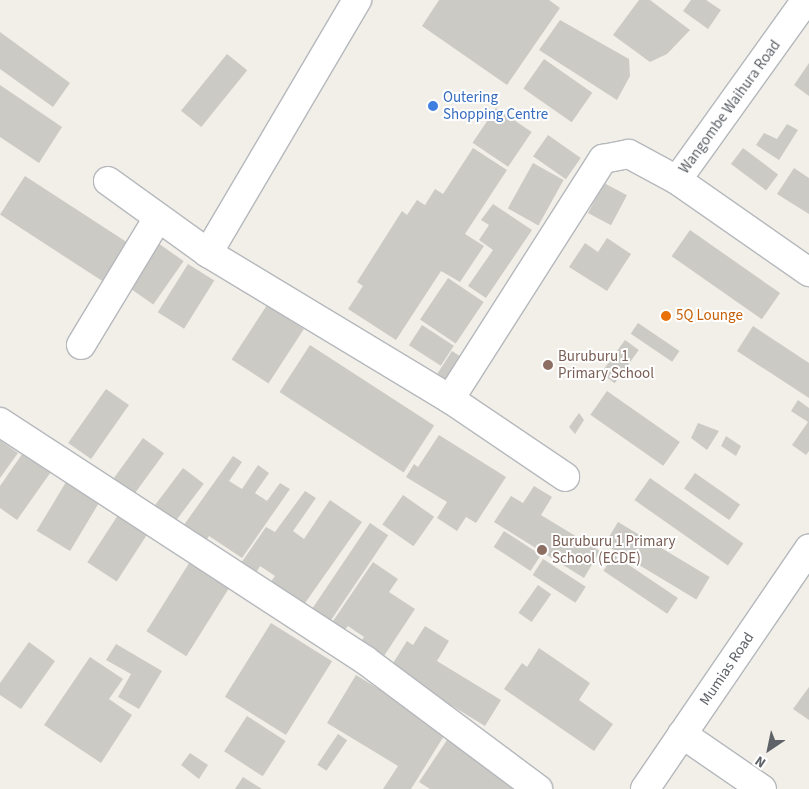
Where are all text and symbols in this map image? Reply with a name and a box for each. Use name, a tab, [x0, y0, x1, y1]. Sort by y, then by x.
street label: Wangombe Waihura Road	[675, 37, 785, 177]
place label: Outering Shopping Centre	[443, 88, 548, 123]
marker: Outering Shopping Centre	[427, 100, 439, 112]
place label: 5Q Lounge	[676, 307, 743, 325]
marker: 5Q Lounge	[660, 310, 672, 322]
place label: Buruburu 1 Primary School	[558, 347, 654, 382]
marker: Buruburu 1 Primary School	[542, 359, 554, 371]
place label: Buruburu 1 Primary School (ECDE)	[552, 532, 676, 567]
marker: Buruburu 1 Primary School (ECDE)	[536, 544, 548, 556]
street label: Mumias Road	[696, 629, 758, 709]
north arrow	[744, 724, 794, 774]
text: N	[751, 751, 770, 772]

